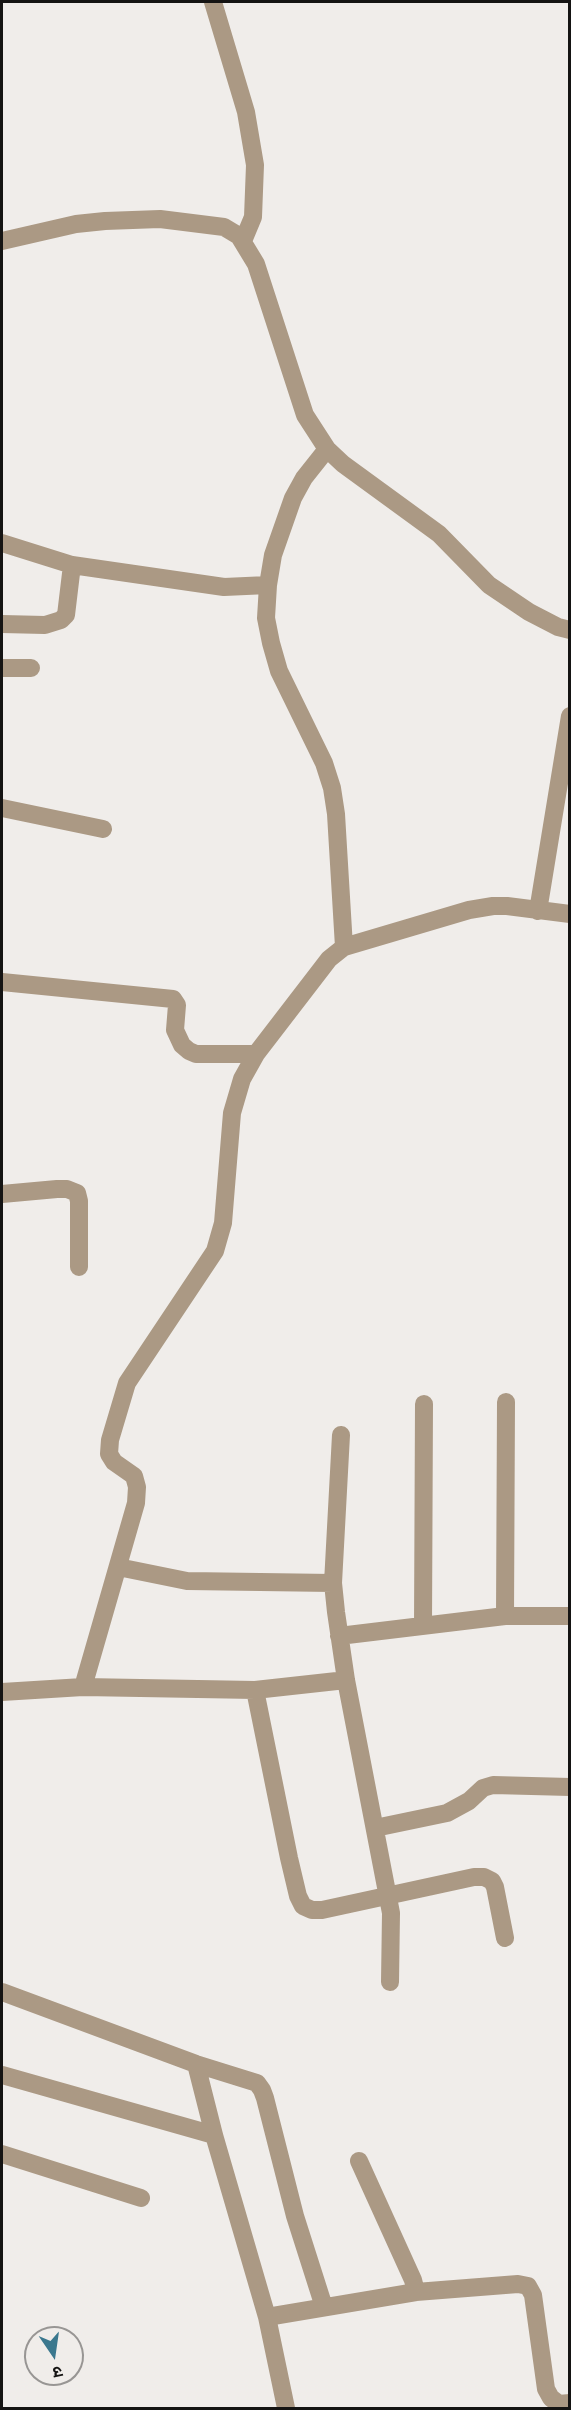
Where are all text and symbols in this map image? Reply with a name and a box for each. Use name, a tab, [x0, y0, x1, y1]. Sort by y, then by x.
north arrow	[24, 2326, 84, 2386]
text: उ	[51, 2361, 64, 2382]

